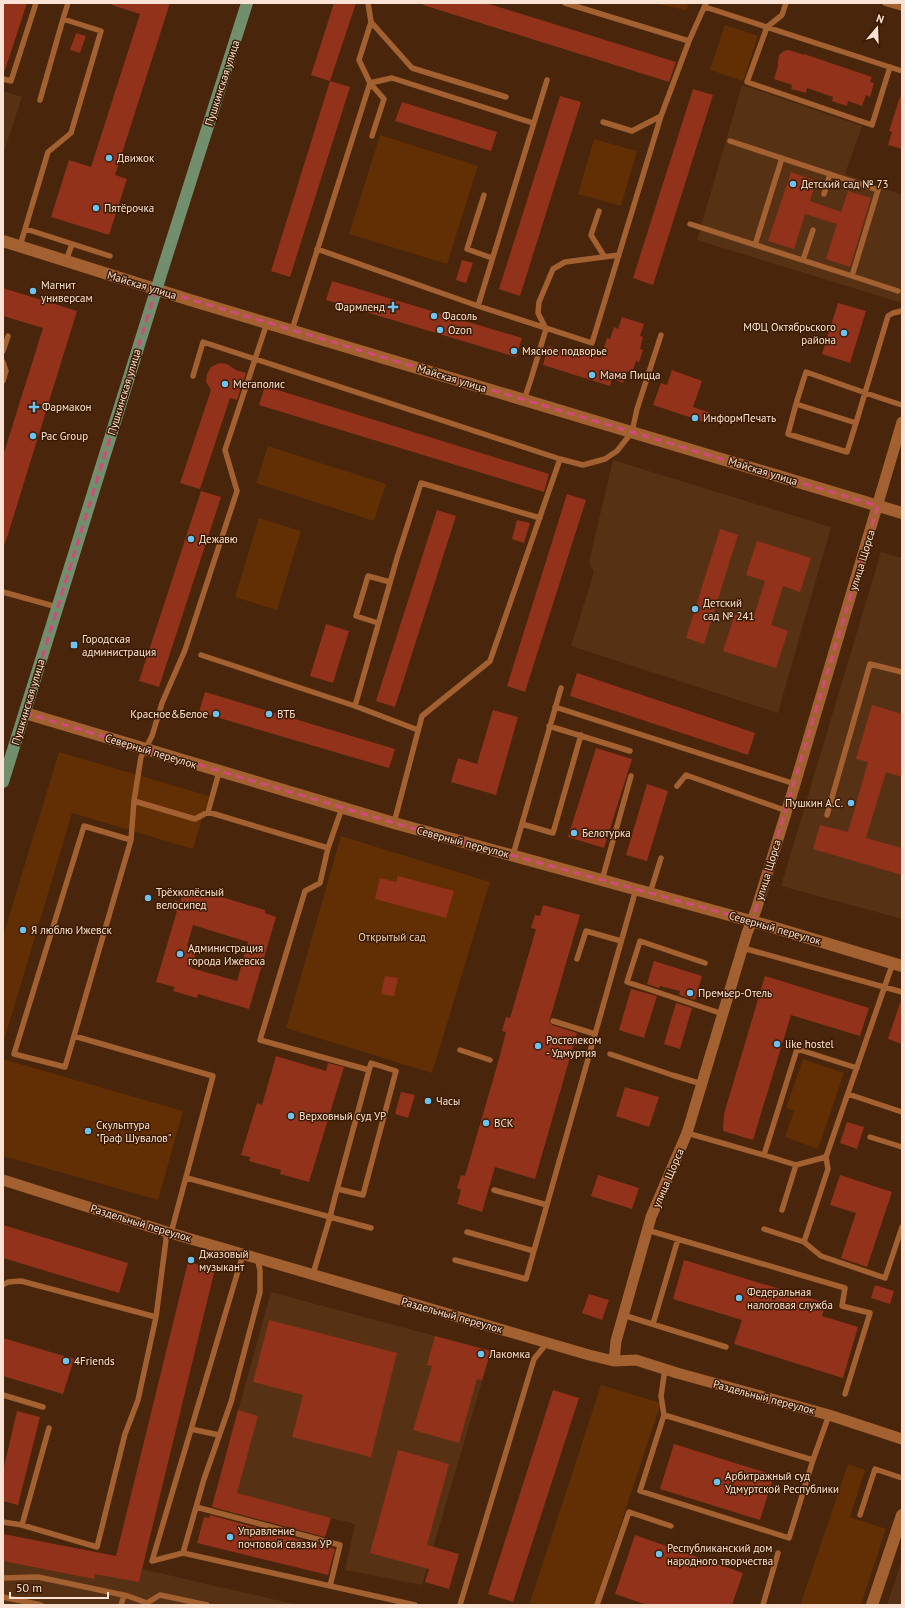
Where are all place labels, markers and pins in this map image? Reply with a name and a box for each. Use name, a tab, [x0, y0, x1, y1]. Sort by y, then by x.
place label: Движок	[117, 151, 155, 165]
marker: Движок	[104, 153, 114, 163]
place label: Детский сад № 73	[801, 177, 889, 191]
marker: Детский сад № 73	[788, 179, 798, 189]
place label: Пятёрочка	[104, 201, 154, 215]
marker: Пятёрочка	[91, 203, 101, 213]
place label: Магнит универсам	[41, 278, 93, 305]
marker: Магнит универсам	[28, 286, 38, 296]
place label: Фармленд	[335, 300, 385, 314]
marker: Фармленд	[388, 302, 398, 312]
place label: Фасоль	[442, 309, 477, 323]
marker: Фасоль	[429, 311, 439, 321]
place label: МФЦ Октябрьского района	[743, 320, 836, 347]
place label: Ozon	[448, 323, 472, 337]
marker: Ozon	[435, 325, 445, 335]
marker: МФЦ Октябрьского района	[839, 328, 849, 338]
place label: Мясное подворье	[522, 344, 607, 358]
marker: Мясное подворье	[509, 346, 519, 356]
place label: Мама Пицца	[600, 368, 660, 382]
marker: Мама Пицца	[587, 370, 597, 380]
place label: Мегаполис	[233, 377, 285, 391]
marker: Мегаполис	[220, 379, 230, 389]
place label: Фармакон	[42, 400, 92, 414]
marker: Фармакон	[29, 402, 39, 412]
place label: ИнформПечать	[703, 411, 776, 425]
marker: ИнформПечать	[690, 413, 700, 423]
place label: Pac Group	[41, 429, 88, 443]
marker: Pac Group	[28, 431, 38, 441]
place label: Дежавю	[199, 532, 238, 546]
marker: Дежавю	[186, 534, 196, 544]
place label: Детский сад № 241	[703, 596, 754, 623]
marker: Детский сад № 241	[690, 604, 700, 614]
place label: Городская администрация	[82, 632, 156, 659]
marker: Городская администрация	[69, 640, 79, 650]
place label: Красное&Белое	[130, 707, 208, 721]
place label: ВТБ	[277, 707, 295, 721]
marker: Красное&Белое	[211, 709, 221, 719]
marker: ВТБ	[264, 709, 274, 719]
place label: Пушкин А.С.	[785, 796, 843, 810]
marker: Пушкин А.С.	[846, 798, 856, 808]
place label: Белотурка	[582, 826, 631, 840]
marker: Белотурка	[569, 828, 579, 838]
place label: Трёхколёсный велосипед	[156, 885, 224, 912]
marker: Трёхколёсный велосипед	[143, 893, 153, 903]
place label: Я люблю Ижевск	[31, 923, 113, 937]
marker: Я люблю Ижевск	[18, 925, 28, 935]
place label: Администрация города Ижевска	[188, 941, 265, 968]
marker: Администрация города Ижевска	[175, 949, 185, 959]
place label: Премьер-Отель	[698, 986, 772, 1000]
marker: Премьер-Отель	[685, 988, 695, 998]
place label: Ростелеком - Удмуртия	[546, 1033, 601, 1060]
place label: like hostel	[785, 1037, 835, 1051]
marker: like hostel	[772, 1039, 782, 1049]
marker: Ростелеком - Удмуртия	[533, 1041, 543, 1051]
place label: Часы	[436, 1094, 460, 1108]
marker: Часы	[423, 1096, 433, 1106]
place label: Верховный суд УР	[299, 1109, 386, 1123]
marker: Верховный суд УР	[286, 1111, 296, 1121]
place label: ВСК	[494, 1116, 514, 1130]
place label: Скульптура "Граф Шувалов"	[96, 1118, 172, 1145]
marker: ВСК	[481, 1118, 491, 1128]
marker: Скульптура "Граф Шувалов"	[83, 1126, 93, 1136]
place label: Джазовый музыкант	[199, 1247, 249, 1274]
marker: Джазовый музыкант	[186, 1255, 196, 1265]
place label: Федеральная налоговая служба	[747, 1285, 833, 1312]
marker: Федеральная налоговая служба	[734, 1293, 744, 1303]
place label: Лакомка	[488, 1347, 530, 1361]
marker: Лакомка	[476, 1349, 486, 1359]
place label: 4Friends	[74, 1354, 115, 1368]
marker: 4Friends	[61, 1356, 71, 1366]
place label: Арбитражный суд Удмуртской Республики	[725, 1469, 839, 1496]
marker: Арбитражный суд Удмуртской Республики	[712, 1477, 722, 1487]
place label: Управление почтовой связзи УР	[238, 1524, 332, 1551]
marker: Управление почтовой связзи УР	[225, 1532, 235, 1542]
place label: Республиканский дом народного творчества	[667, 1541, 773, 1568]
marker: Республиканский дом народного творчества	[654, 1549, 664, 1559]

